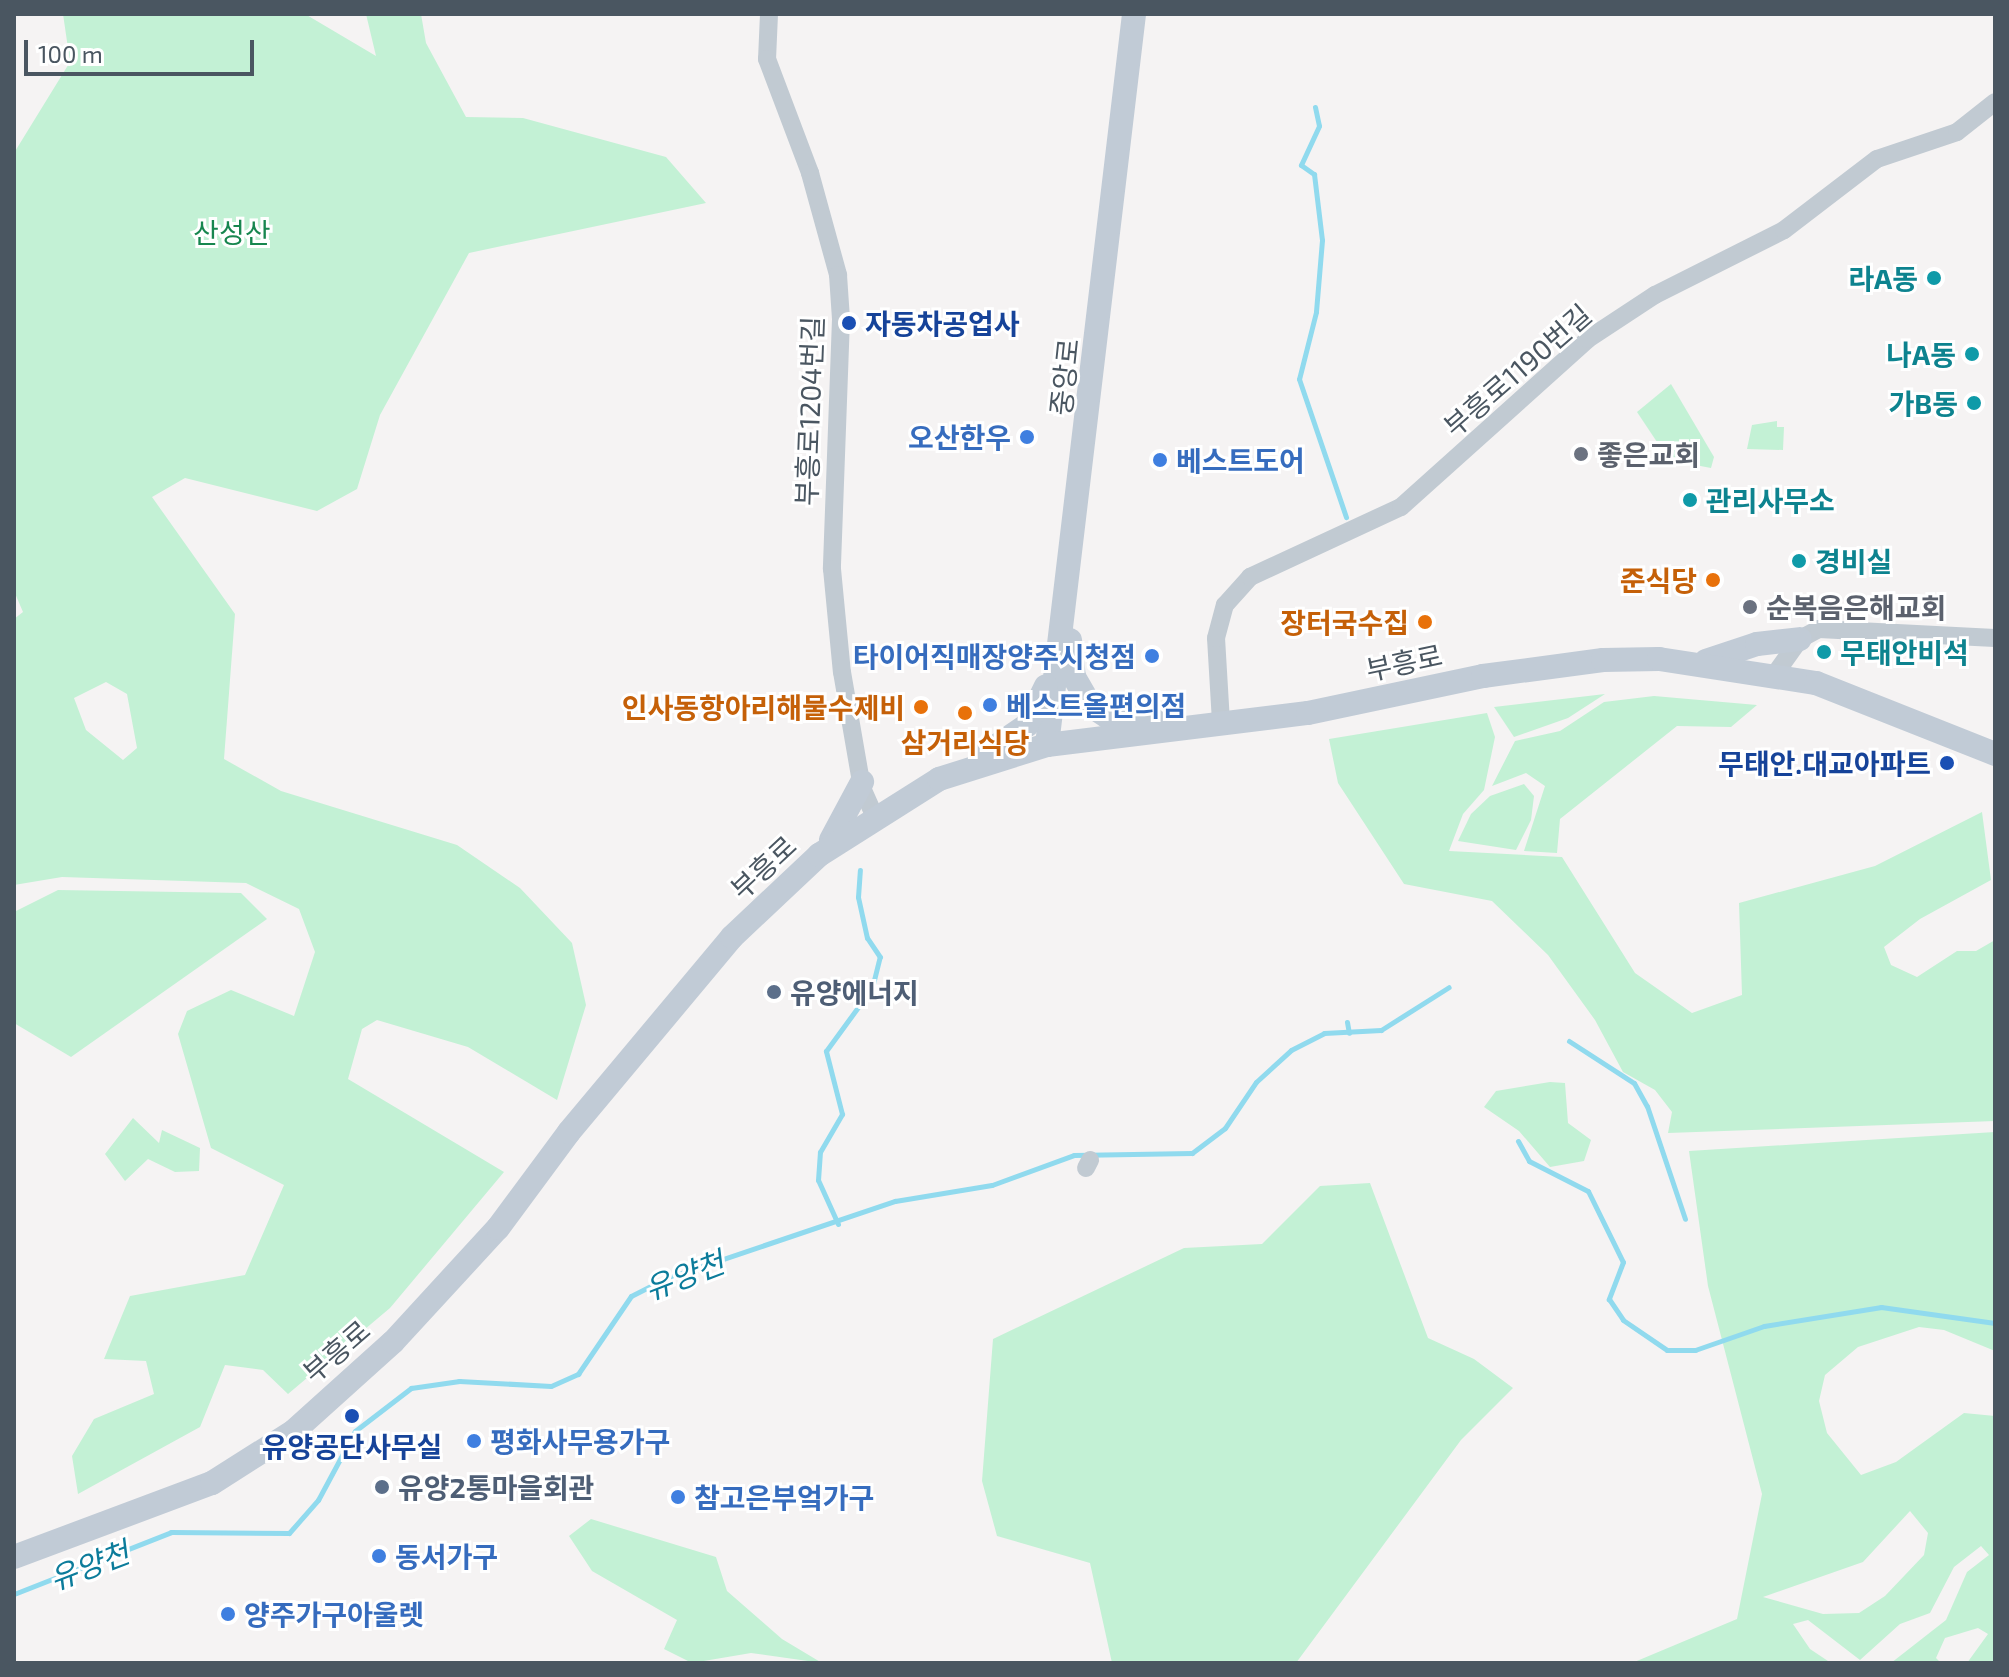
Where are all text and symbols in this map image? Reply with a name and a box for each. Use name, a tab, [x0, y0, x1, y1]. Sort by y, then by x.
scale bar	[28, 24, 258, 74]
text: 100 m	[38, 39, 103, 68]
park label: 산성산	[193, 215, 271, 249]
place label: 라A동	[1848, 261, 1918, 295]
marker: 라A동	[1925, 269, 1943, 287]
street label: 부흥로1190번길	[1437, 297, 1597, 443]
place label: 자동차공업사	[865, 306, 1020, 340]
marker: 자동차공업사	[840, 314, 858, 332]
street label: 부흥로1204번길	[789, 316, 829, 506]
street label: 중앙로	[1043, 337, 1085, 417]
place label: 나A동	[1886, 337, 1956, 371]
marker: 나A동	[1963, 345, 1981, 363]
place label: 가B동	[1889, 386, 1958, 420]
marker: 가B동	[1965, 394, 1983, 412]
place label: 오산한우	[908, 420, 1011, 454]
marker: 오산한우	[1018, 428, 1036, 446]
place label: 좋은교회	[1597, 437, 1700, 471]
place label: 베스트도어	[1176, 443, 1305, 477]
marker: 좋은교회	[1572, 445, 1590, 463]
marker: 베스트도어	[1151, 451, 1169, 469]
place label: 관리사무소	[1706, 483, 1835, 517]
marker: 관리사무소	[1681, 491, 1699, 509]
place label: 경비실	[1815, 544, 1892, 578]
marker: 경비실	[1790, 552, 1808, 570]
place label: 준식당	[1620, 563, 1697, 597]
marker: 준식당	[1704, 571, 1722, 589]
place label: 순복음은해교회	[1766, 590, 1946, 624]
marker: 순복음은해교회	[1741, 598, 1759, 616]
place label: 장터국수집	[1280, 605, 1409, 639]
marker: 장터국수집	[1416, 613, 1434, 631]
place label: 무태안비석	[1840, 635, 1969, 669]
street label: 부흥로	[1363, 638, 1445, 686]
place label: 타이어직매장양주시청점	[853, 639, 1136, 673]
marker: 무태안비석	[1815, 643, 1833, 661]
marker: 타이어직매장양주시청점	[1143, 647, 1161, 665]
place label: 베스트올편의점	[1006, 688, 1186, 722]
place label: 인사동항아리해물수제비	[622, 690, 905, 724]
marker: 베스트올편의점	[981, 696, 999, 714]
marker: 인사동항아리해물수제비	[912, 698, 930, 716]
marker: 삼거리식당	[956, 704, 974, 722]
place label: 삼거리식당	[901, 725, 1029, 759]
place label: 무태안.대교아파트	[1718, 746, 1931, 780]
marker: 무태안.대교아파트	[1938, 754, 1956, 772]
street label: 부흥로	[723, 828, 803, 906]
place label: 유양에너지	[790, 975, 919, 1009]
marker: 유양에너지	[765, 983, 783, 1001]
water label: 유양천	[639, 1243, 729, 1307]
street label: 부흥로	[296, 1313, 376, 1389]
marker: 유양공단사무실	[343, 1407, 361, 1425]
place label: 평화사무용가구	[490, 1424, 670, 1458]
place label: 유양공단사무실	[262, 1429, 442, 1463]
marker: 평화사무용가구	[465, 1432, 483, 1450]
place label: 유양2통마을회관	[398, 1470, 595, 1504]
marker: 유양2통마을회관	[373, 1478, 391, 1496]
place label: 참고은부엌가구	[694, 1480, 874, 1514]
marker: 참고은부엌가구	[669, 1488, 687, 1506]
water label: 유양천	[44, 1533, 134, 1597]
place label: 동서가구	[395, 1539, 498, 1573]
marker: 동서가구	[370, 1547, 388, 1565]
place label: 양주가구아울렛	[244, 1597, 424, 1631]
marker: 양주가구아울렛	[219, 1605, 237, 1623]

